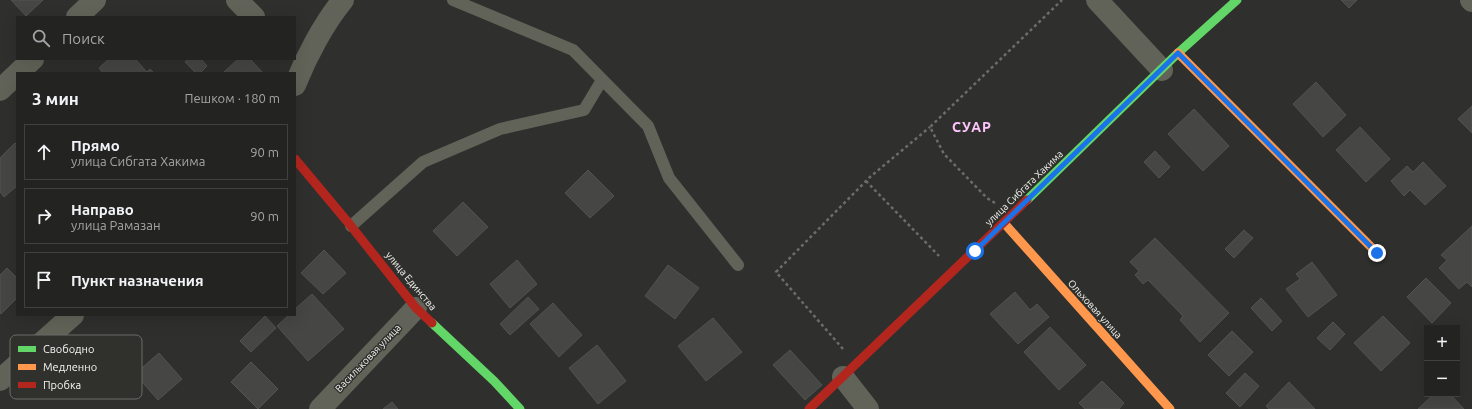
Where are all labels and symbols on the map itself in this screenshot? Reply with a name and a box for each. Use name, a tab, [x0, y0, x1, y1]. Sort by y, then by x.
district label: СУАР	[952, 119, 992, 135]
street label: улица Сибгата Хакима	[983, 148, 1065, 228]
route start	[966, 242, 984, 260]
route end	[1368, 244, 1386, 262]
street label: улица Единства	[383, 250, 439, 312]
street label: Ольховая улица	[1066, 277, 1124, 341]
street label: Васильковая улица	[333, 322, 403, 394]
legend	[10, 335, 142, 399]
text: Свободно	[43, 343, 94, 355]
text: Медленно	[43, 361, 97, 373]
text: Пробка	[43, 379, 81, 391]

